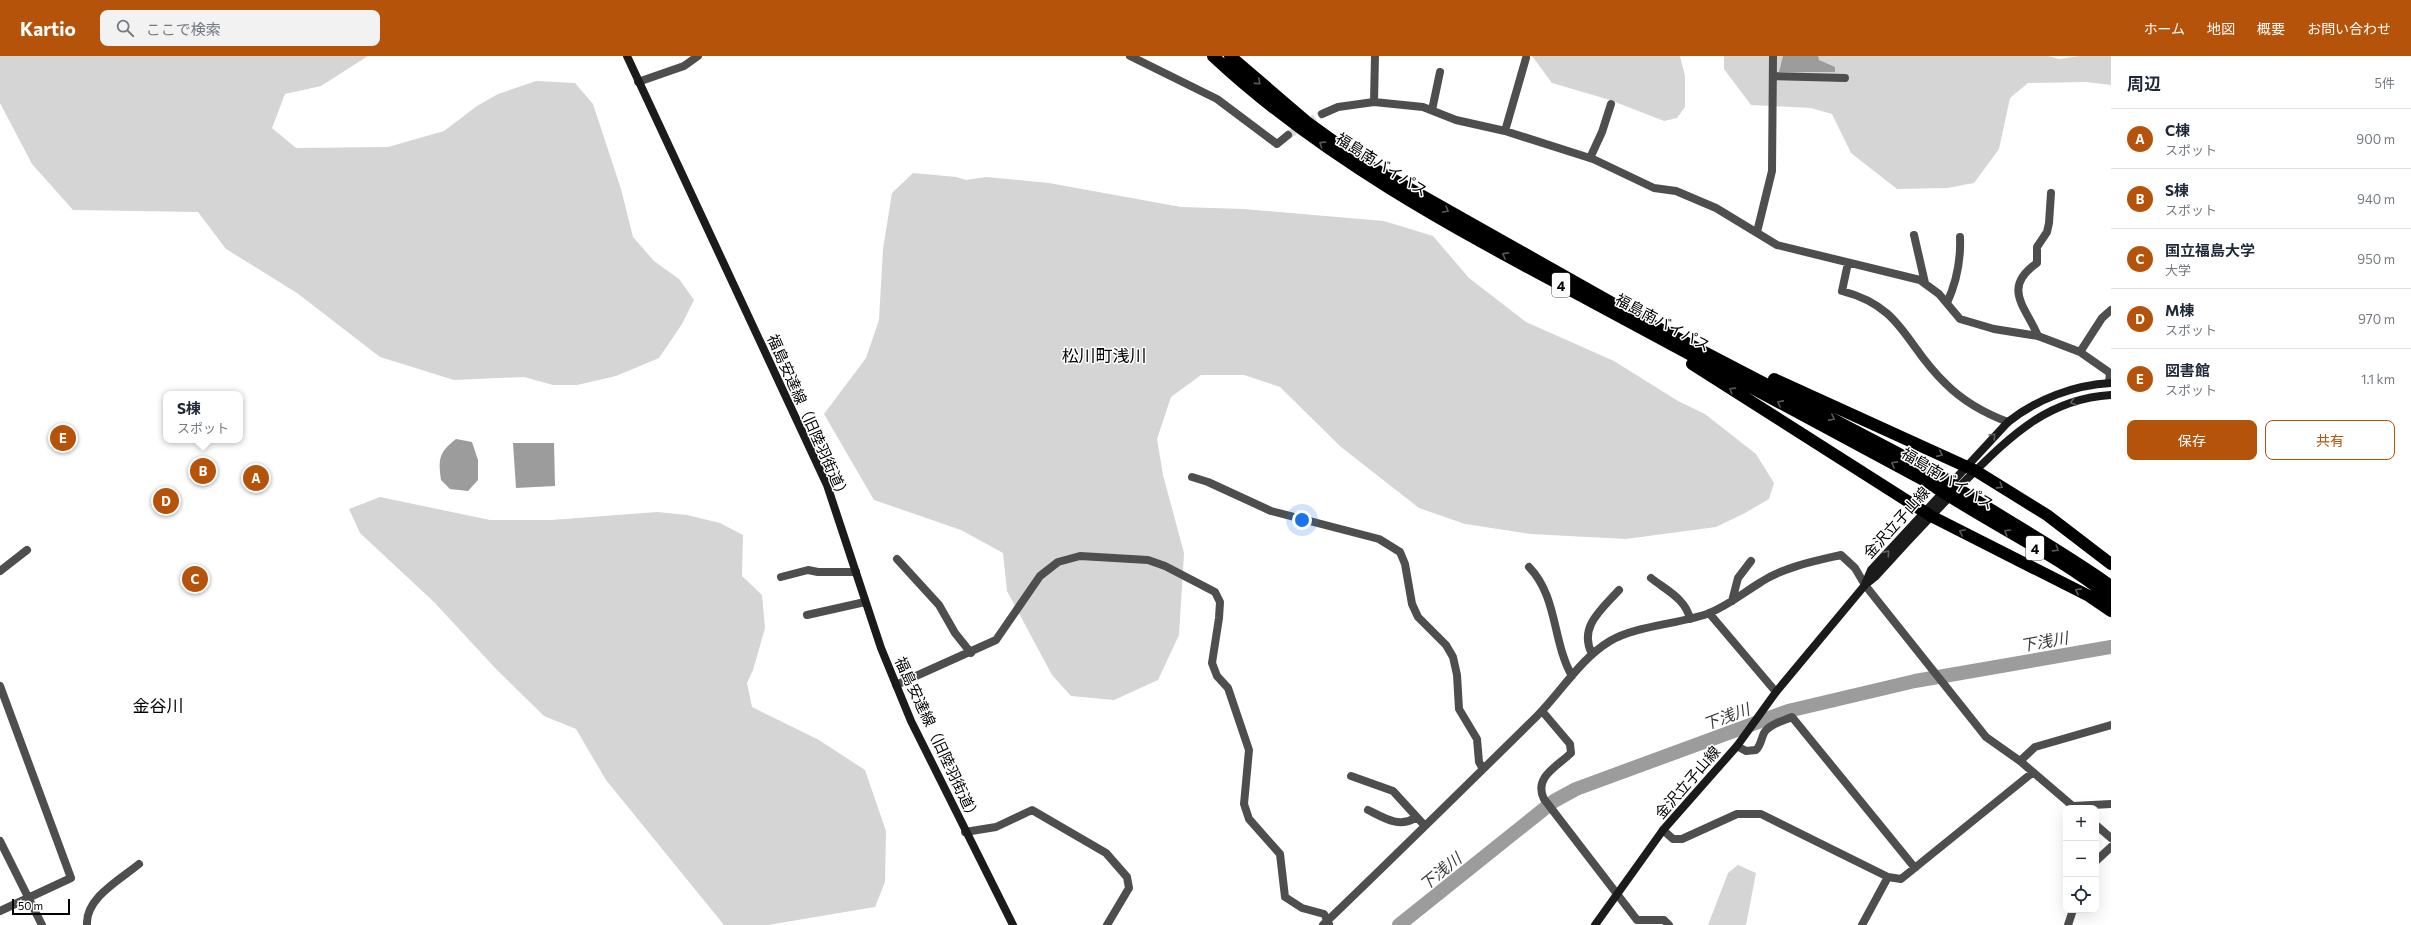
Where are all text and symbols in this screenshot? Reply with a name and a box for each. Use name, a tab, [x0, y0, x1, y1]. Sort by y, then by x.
search box	[100, 10, 380, 46]
text: Kartio	[20, 17, 76, 40]
icon: search	[114, 17, 136, 39]
text: ここで検索	[146, 20, 221, 38]
text: ホーム	[2143, 20, 2185, 37]
text: 地図	[2207, 20, 2235, 37]
text: 概要	[2257, 20, 2285, 37]
text: お問い合わせ	[2307, 20, 2391, 37]
text: 周辺	[2127, 73, 2161, 94]
text: 5件	[2375, 75, 2395, 91]
one-way arrow	[1254, 78, 1261, 85]
text: C棟	[2165, 121, 2190, 139]
street label: 福島南バイパス	[1333, 129, 1431, 199]
text: A	[2135, 131, 2145, 147]
text: 900 m	[2356, 131, 2395, 147]
one-way arrow	[1319, 142, 1326, 149]
text: スポット	[2165, 142, 2217, 158]
text: S棟	[2165, 181, 2189, 199]
text: B	[2136, 191, 2144, 207]
text: 940 m	[2357, 191, 2395, 207]
text: スポット	[2165, 202, 2217, 218]
one-way arrow	[1442, 206, 1450, 213]
text: 国立福島大学	[2165, 241, 2255, 259]
text: C	[2136, 251, 2144, 267]
text: 950 m	[2357, 251, 2395, 267]
one-way arrow	[1502, 252, 1509, 259]
text: 大学	[2165, 262, 2191, 278]
road number: 4	[1552, 273, 1570, 297]
street label: 福島南バイパス	[1613, 289, 1713, 355]
text: M棟	[2165, 301, 2194, 319]
text: D	[2135, 311, 2145, 327]
text: 970 m	[2358, 311, 2395, 327]
text: スポット	[2165, 322, 2217, 338]
street label: 福島安達線（旧陸羽街道）	[764, 331, 854, 503]
district label: 松川町浅川	[1062, 345, 1147, 366]
text: 図書館	[2165, 361, 2210, 379]
text: E	[2136, 371, 2144, 387]
text: 1.1 km	[2361, 371, 2395, 387]
text: スポット	[2165, 382, 2217, 398]
one-way arrow	[1730, 388, 1737, 395]
popup	[163, 391, 243, 443]
one-way arrow	[2070, 398, 2077, 406]
text: S棟	[177, 399, 201, 417]
one-way arrow	[1777, 400, 1784, 408]
one-way arrow	[1828, 413, 1835, 421]
text: スポット	[177, 420, 229, 436]
button: 保存	[2127, 420, 2257, 460]
button: 共有	[2265, 420, 2395, 460]
pin: E	[50, 423, 76, 453]
one-way arrow	[1988, 433, 1996, 441]
street label: 福島南バイパス	[1898, 443, 1998, 513]
one-way arrow	[1936, 449, 1944, 457]
pin: B	[190, 456, 216, 486]
one-way arrow	[1891, 462, 1899, 469]
pin: A	[243, 463, 269, 493]
one-way arrow	[1996, 481, 2003, 488]
street label: 金沢立子山線	[1859, 483, 1933, 561]
pin: D	[153, 486, 179, 516]
your location	[1292, 510, 1312, 530]
one-way arrow	[1959, 529, 1966, 537]
one-way arrow	[2004, 529, 2011, 537]
road number: 4	[2026, 536, 2044, 560]
one-way arrow	[2052, 544, 2059, 552]
one-way arrow	[1882, 550, 1889, 558]
pin: C	[182, 564, 208, 594]
one-way arrow	[2075, 588, 2082, 595]
water label: 下浅川	[2019, 627, 2071, 655]
street label: 福島安達線（旧陸羽街道）	[892, 654, 984, 824]
district label: 金谷川	[133, 695, 184, 716]
water label: 下浅川	[1700, 698, 1754, 733]
street label: 金沢立子山線	[1651, 742, 1723, 822]
map controls	[2063, 805, 2099, 913]
button: +	[2063, 805, 2099, 841]
button: −	[2063, 841, 2099, 877]
water label: 下浅川	[1415, 847, 1466, 893]
button: locate	[2063, 877, 2099, 913]
scale bar	[12, 897, 70, 916]
text: 50 m	[18, 899, 43, 912]

